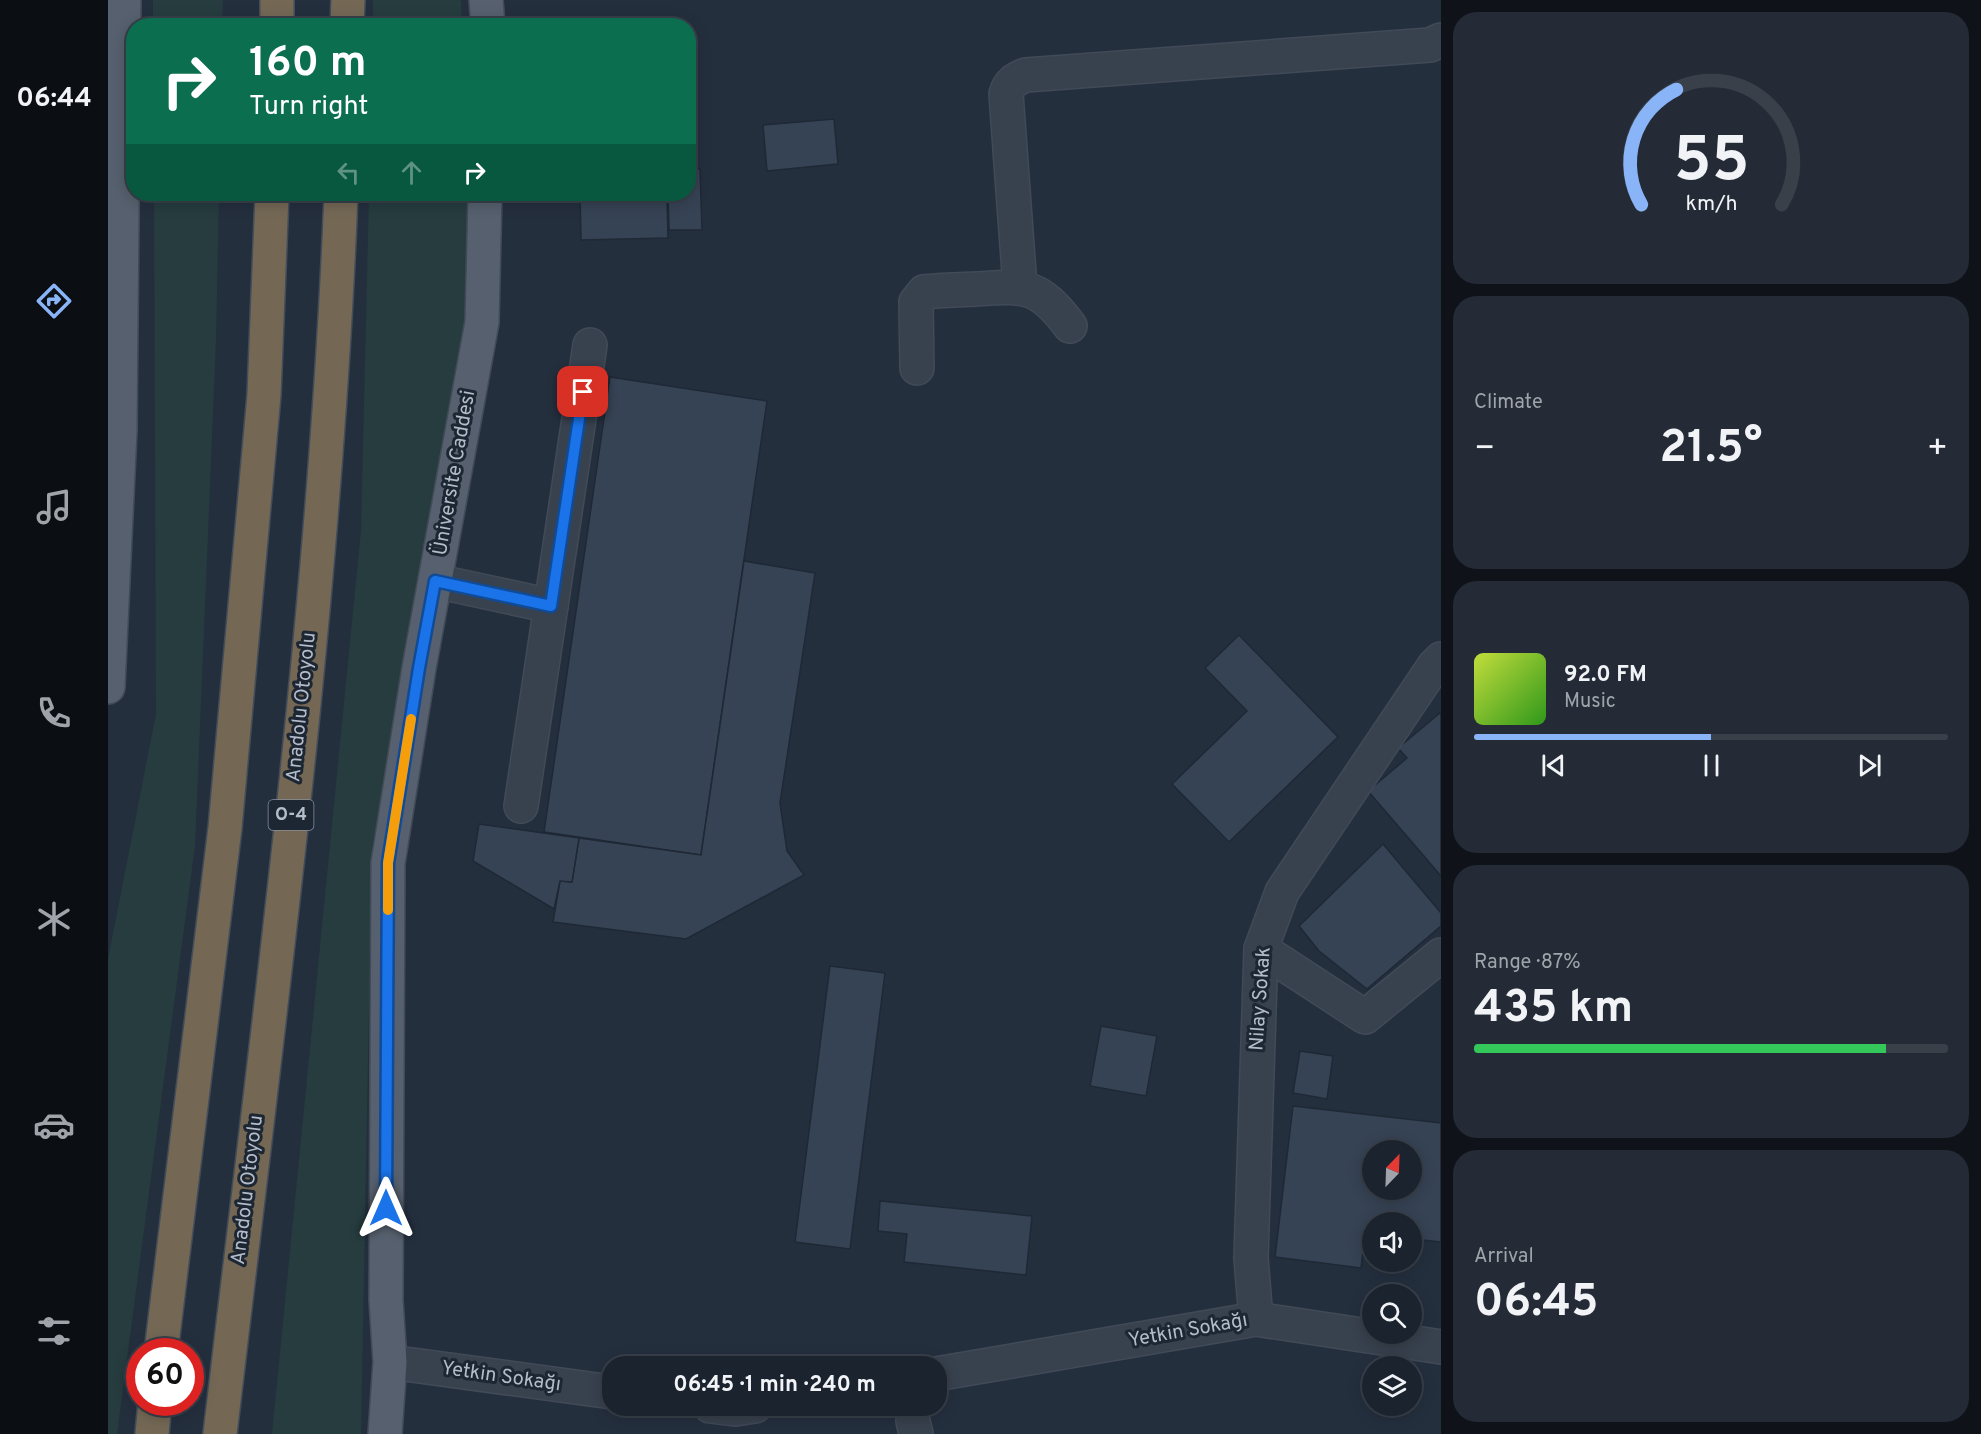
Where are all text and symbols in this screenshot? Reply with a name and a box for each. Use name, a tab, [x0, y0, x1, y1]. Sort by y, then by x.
text: 160 m	[249, 38, 367, 91]
icon: right	[150, 42, 228, 120]
text: 06:44	[16, 82, 92, 116]
text: Turn right	[249, 90, 368, 124]
text: 55	[1673, 124, 1749, 203]
icon: left	[332, 156, 365, 189]
icon: ahead	[395, 156, 428, 189]
icon: right	[458, 156, 491, 189]
text: km/h	[1685, 192, 1737, 219]
icon: directions	[33, 280, 75, 322]
pin	[557, 366, 608, 417]
icon: arrive	[566, 375, 599, 408]
street label: Üniversite Caddesi	[427, 388, 482, 558]
text: Climate	[1474, 390, 1543, 416]
text: 21.5°	[1660, 421, 1762, 478]
text: −	[1474, 429, 1495, 471]
text: +	[1927, 429, 1948, 471]
icon: music	[33, 486, 75, 528]
street label: Anadolu Otoyolu	[281, 631, 323, 783]
text: 92.0 FM	[1564, 662, 1647, 689]
text: Music	[1564, 689, 1616, 715]
icon: phone	[33, 692, 75, 734]
icon: previous	[1537, 749, 1570, 782]
icon: pause	[1695, 749, 1728, 782]
icon: next	[1853, 749, 1886, 782]
road number: O-4	[268, 800, 314, 830]
icon: climate	[33, 898, 75, 940]
street label: Nilay Sokak	[1244, 946, 1278, 1052]
text: Range · 87%	[1474, 950, 1581, 976]
text: 435 km	[1474, 981, 1633, 1038]
icon: car	[33, 1104, 75, 1146]
street label: Anadolu Otoyolu	[226, 1114, 270, 1266]
north arrow	[1362, 1140, 1422, 1200]
map controls	[1362, 1140, 1422, 1416]
position arrow	[354, 1176, 418, 1240]
button: sound	[1362, 1212, 1422, 1272]
text: Arrival	[1474, 1244, 1534, 1270]
text: 06:45	[1474, 1275, 1599, 1332]
button: search	[1362, 1284, 1422, 1344]
street label: Yetkin Sokağı	[1126, 1308, 1250, 1354]
icon: filters	[33, 1310, 75, 1352]
speed limit sign: 60	[126, 1338, 204, 1416]
street label: Yetkin Sokağı	[440, 1356, 562, 1398]
button: layers	[1362, 1356, 1422, 1416]
text: 06:45 · 1 min · 240 m	[673, 1372, 876, 1399]

